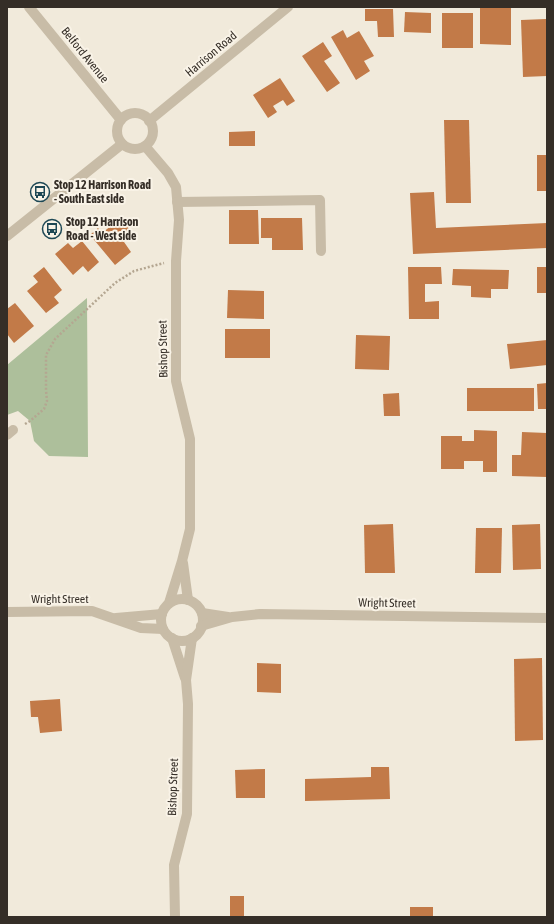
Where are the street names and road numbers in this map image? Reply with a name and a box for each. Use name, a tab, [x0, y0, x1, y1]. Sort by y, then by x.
street label: Belford Avenue	[58, 24, 112, 86]
street label: Harrison Road	[183, 29, 239, 79]
street label: Bishop Street	[155, 319, 171, 378]
street label: Wright Street	[31, 592, 89, 606]
street label: Wright Street	[358, 595, 416, 611]
street label: Bishop Street	[165, 757, 181, 816]

